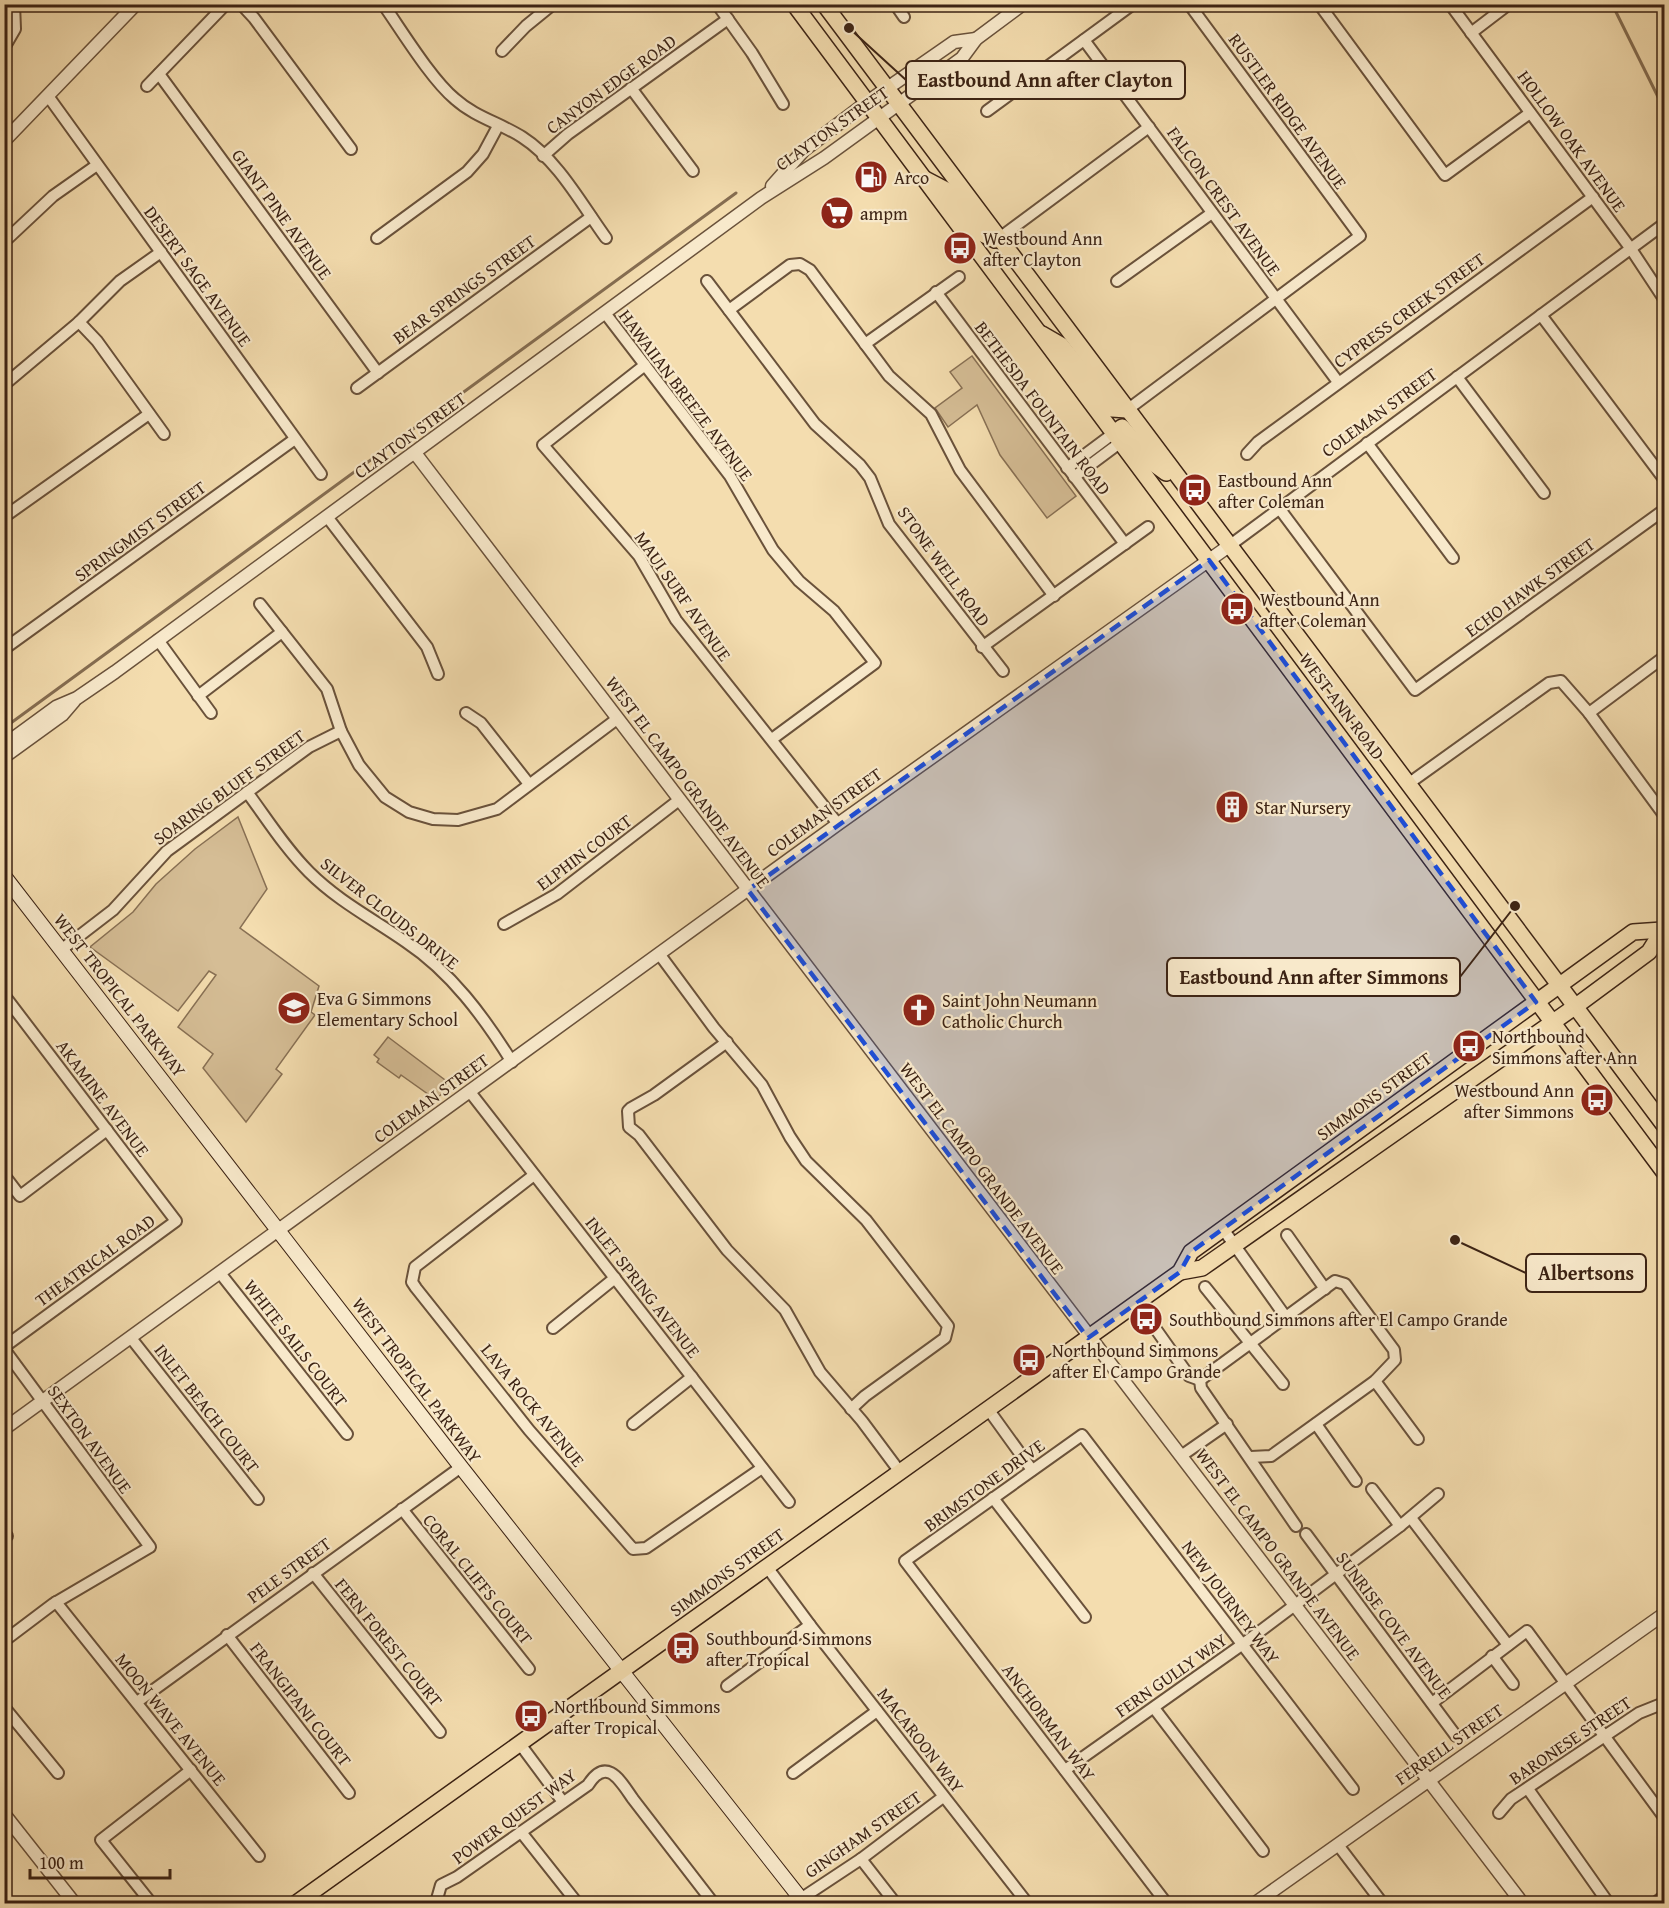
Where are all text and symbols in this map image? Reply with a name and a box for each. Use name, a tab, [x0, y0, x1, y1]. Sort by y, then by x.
street label: CANYON EDGE ROAD	[540, 27, 682, 140]
street label: RUSTLER RIDGE AVENUE	[1222, 27, 1354, 195]
callout: Eastbound Ann after Clayton	[906, 61, 1185, 99]
street label: HOLLOW OAK AVENUE	[1511, 64, 1633, 218]
text: Eastbound Ann after Clayton	[918, 65, 1173, 94]
street label: CLAYTON STREET	[770, 79, 894, 177]
street label: FALCON CREST AVENUE	[1161, 121, 1287, 281]
street label: GIANT PINE AVENUE	[225, 143, 339, 285]
fuel station icon: Arco	[853, 159, 889, 195]
place label: Arco	[894, 164, 929, 191]
supermarket icon: ampm	[819, 195, 855, 231]
street label: DESERT SAGE AVENUE	[138, 200, 258, 352]
place label: ampm	[860, 200, 908, 227]
place label: Westbound Ann after Clayton	[983, 225, 1103, 273]
street label: BEAR SPRINGS STREET	[387, 228, 541, 350]
bus stop icon: Westbound Ann after Clayton	[942, 230, 978, 266]
street label: CYPRESS CREEK STREET	[1328, 246, 1490, 374]
street label: HAWAIIAN BREEZE AVENUE	[612, 303, 760, 487]
street label: BETHESDA FOUNTAIN ROAD	[969, 315, 1118, 501]
street label: COLEMAN STREET	[1315, 361, 1443, 463]
street label: CLAYTON STREET	[348, 385, 472, 485]
place label: Eastbound Ann after Coleman	[1218, 467, 1332, 515]
bus stop icon: Eastbound Ann after Coleman	[1177, 472, 1213, 508]
street label: SPRINGMIST STREET	[68, 474, 212, 588]
street label: STONE WELL ROAD	[891, 500, 997, 632]
street label: MAUI SURF AVENUE	[628, 526, 738, 666]
street label: ECHO HAWK STREET	[1459, 531, 1601, 643]
place label: Westbound Ann after Coleman	[1260, 586, 1380, 634]
bus stop icon: Westbound Ann after Coleman	[1219, 591, 1255, 627]
street label: WEST ANN ROAD	[1293, 647, 1391, 765]
street label: WEST EL CAMPO GRANDE AVENUE	[599, 670, 777, 894]
street label: SOARING BLUFF STREET	[147, 723, 311, 851]
street label: COLEMAN STREET	[760, 761, 888, 863]
building icon: Star Nursery	[1214, 789, 1250, 825]
place label: Star Nursery	[1255, 794, 1351, 821]
street label: ELPHIN COURT	[531, 807, 637, 897]
street label: SILVER CLOUDS DRIVE	[315, 850, 465, 976]
street label: WEST TROPICAL PARKWAY	[47, 907, 193, 1083]
callout: Eastbound Ann after Simmons	[1167, 958, 1460, 996]
text: Eastbound Ann after Simmons	[1180, 962, 1448, 991]
place label: Eva G Simmons Elementary School	[317, 985, 458, 1033]
place label: Saint John Neumann Catholic Church	[942, 987, 1097, 1035]
school or university icon: Eva G Simmons Elementary School	[276, 990, 312, 1026]
church icon: Saint John Neumann Catholic Church	[901, 992, 937, 1028]
place label: Northbound Simmons after Ann	[1492, 1023, 1637, 1071]
bus stop icon: Northbound Simmons after Ann	[1451, 1028, 1487, 1064]
street label: AKAMINE AVENUE	[50, 1034, 156, 1162]
street label: SIMMONS STREET	[1311, 1045, 1437, 1147]
street label: COLEMAN STREET	[367, 1047, 495, 1149]
street label: WEST EL CAMPO GRANDE AVENUE	[893, 1056, 1071, 1280]
place label: Westbound Ann after Simmons	[1454, 1077, 1574, 1125]
bus stop icon: Westbound Ann after Simmons	[1579, 1082, 1615, 1118]
street label: THEATRICAL ROAD	[29, 1207, 161, 1313]
street label: INLET SPRING AVENUE	[579, 1210, 707, 1364]
callout: Albertsons	[1526, 1254, 1646, 1292]
text: Albertsons	[1538, 1258, 1634, 1287]
street label: WHITE SAILS COURT	[238, 1273, 354, 1413]
street label: WEST TROPICAL PARKWAY	[346, 1291, 488, 1469]
bus stop icon: Southbound Simmons after El Campo Grande	[1128, 1301, 1164, 1337]
place label: Southbound Simmons after El Campo Grande	[1169, 1306, 1508, 1333]
street label: LAVA ROCK AVENUE	[475, 1337, 591, 1473]
place label: Northbound Simmons after El Campo Grande	[1052, 1337, 1221, 1385]
street label: INLET BEACH COURT	[148, 1338, 266, 1478]
bus stop icon: Northbound Simmons after El Campo Grande	[1011, 1342, 1047, 1378]
street label: SEXTON AVENUE	[41, 1379, 139, 1499]
street label: BRIMSTONE DRIVE	[918, 1432, 1050, 1538]
street label: WEST EL CAMPO GRANDE AVENUE	[1189, 1442, 1367, 1666]
street label: CORAL CLIFFS COURT	[417, 1508, 539, 1650]
street label: SIMMONS STREET	[664, 1521, 790, 1623]
street label: PELE STREET	[241, 1530, 337, 1610]
street label: NEW JOURNEY WAY	[1175, 1535, 1287, 1670]
street label: SUNRISE COVE AVENUE	[1330, 1546, 1458, 1704]
street label: FERN FOREST COURT	[329, 1572, 449, 1712]
place label: Southbound Simmons after Tropical	[706, 1625, 872, 1673]
street label: FERN GULLY WAY	[1109, 1626, 1233, 1724]
bus stop icon: Southbound Simmons after Tropical	[665, 1630, 701, 1666]
street label: FRANGIPANI COURT	[244, 1636, 358, 1772]
street label: MOON WAVE AVENUE	[109, 1647, 233, 1791]
street label: ANCHORMAN WAY	[996, 1658, 1102, 1787]
street label: MACAROON WAY	[871, 1681, 971, 1799]
street label: BARONESE STREET	[1503, 1689, 1637, 1791]
place label: Northbound Simmons after Tropical	[554, 1693, 720, 1741]
street label: FERRELL STREET	[1389, 1697, 1509, 1791]
bus stop icon: Northbound Simmons after Tropical	[513, 1698, 549, 1734]
street label: POWER QUEST WAY	[446, 1761, 582, 1870]
street label: GINGHAM STREET	[799, 1783, 927, 1885]
scale bar	[30, 1842, 170, 1880]
text: 100 m	[39, 1849, 84, 1876]

